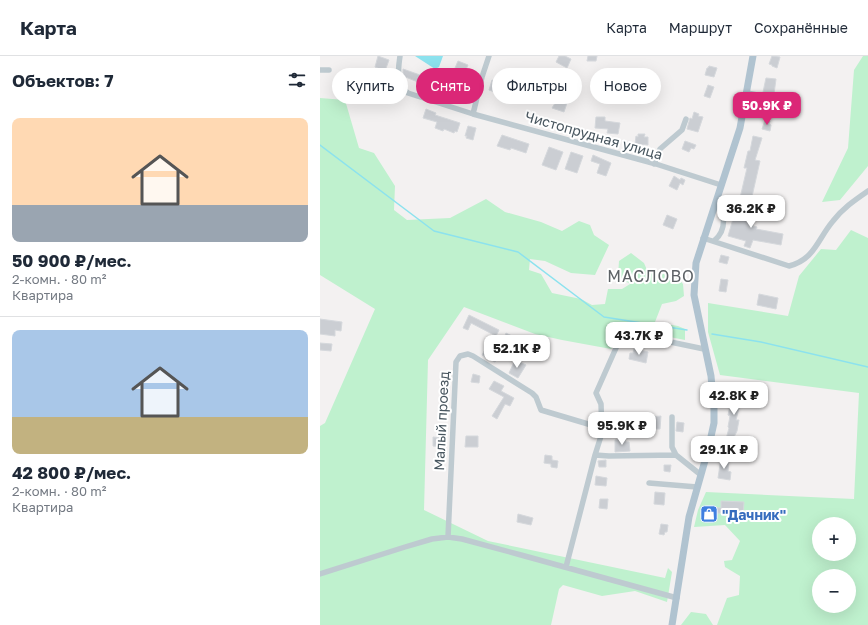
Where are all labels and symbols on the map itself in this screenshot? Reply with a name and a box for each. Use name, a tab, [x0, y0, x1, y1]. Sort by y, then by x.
pin: 50.9K ₽	[730, 92, 804, 126]
street label: Чистопрудная улица	[523, 107, 665, 163]
pin: 36.2K ₽	[714, 195, 788, 229]
district label: МАСЛОВО	[607, 266, 695, 286]
pin: 43.7K ₽	[602, 322, 676, 356]
pin: 52.1K ₽	[480, 335, 554, 369]
street label: Малый проезд	[430, 370, 452, 471]
pin: 42.8K ₽	[697, 382, 771, 416]
pin: 95.9K ₽	[585, 412, 659, 446]
pin: 29.1K ₽	[687, 436, 761, 470]
shop icon: "Дачник"	[699, 504, 719, 524]
place label: "Дачник"	[722, 506, 786, 523]

